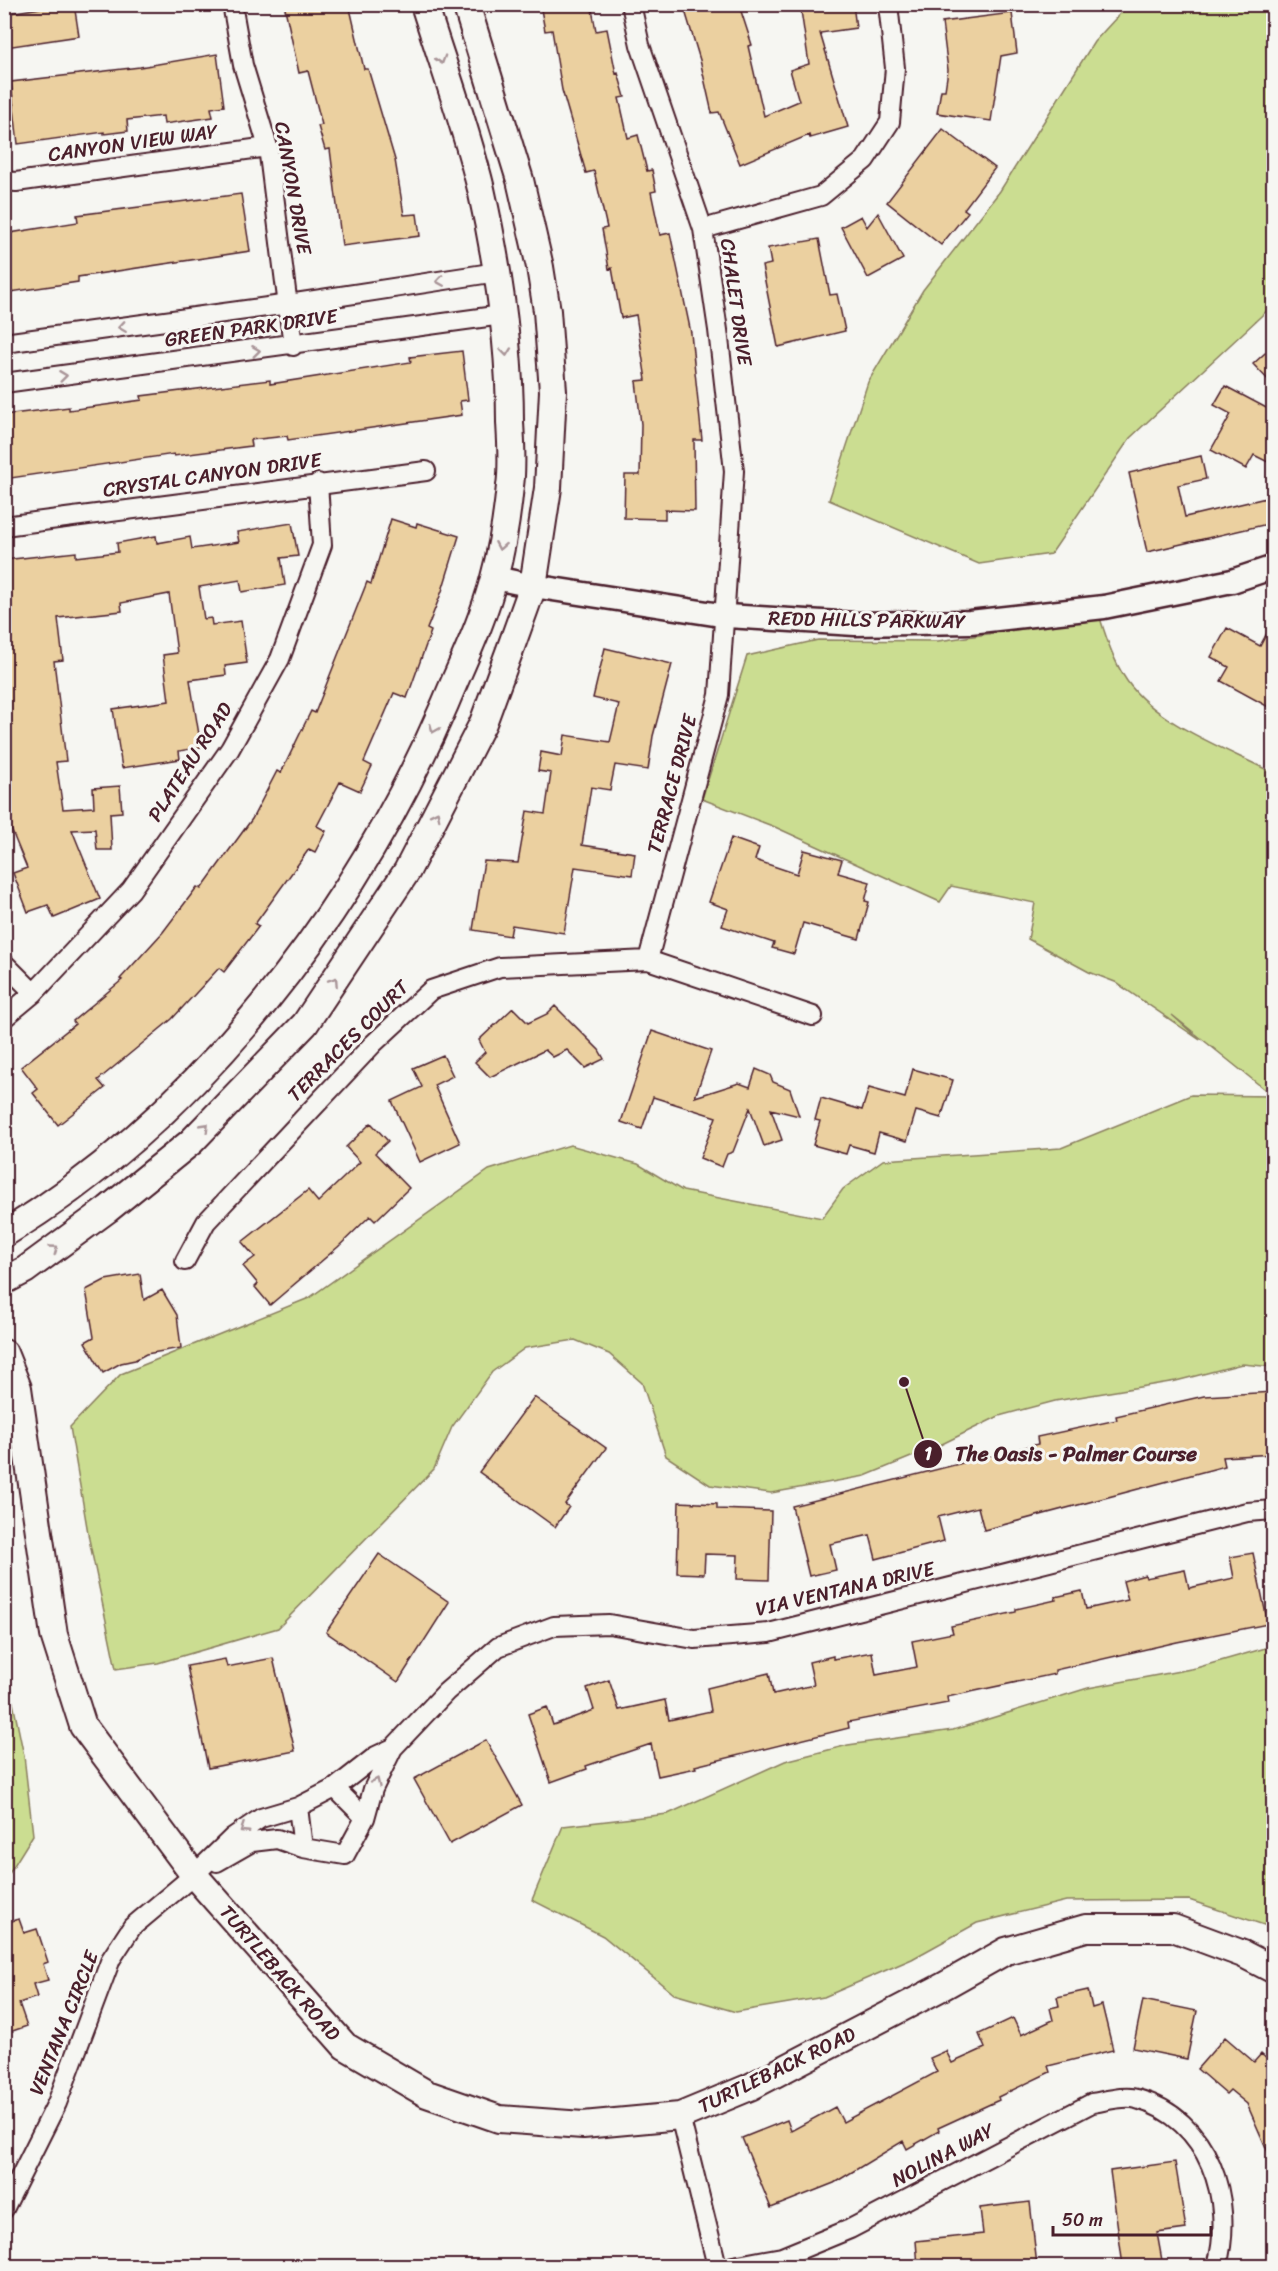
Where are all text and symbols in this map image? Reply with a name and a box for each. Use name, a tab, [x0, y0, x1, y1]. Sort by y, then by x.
one-way arrow	[434, 54, 446, 65]
street label: CANYON VIEW WAY	[46, 114, 221, 172]
street label: CANYON DRIVE	[264, 119, 322, 259]
street label: CHALET DRIVE	[710, 236, 763, 370]
one-way arrow	[435, 274, 444, 286]
street label: GREEN PARK DRIVE	[163, 298, 341, 357]
one-way arrow	[117, 321, 127, 333]
one-way arrow	[251, 345, 260, 357]
one-way arrow	[500, 348, 512, 357]
one-way arrow	[58, 370, 67, 382]
street label: CRYSTAL CANYON DRIVE	[101, 442, 325, 508]
one-way arrow	[494, 541, 507, 551]
street label: REDD HILLS PARKWAY	[768, 601, 967, 639]
street label: PLATEAU ROAD	[138, 695, 242, 829]
street label: TERRACE DRIVE	[637, 709, 708, 858]
one-way arrow	[429, 723, 441, 734]
one-way arrow	[429, 811, 440, 822]
street label: TERRACES COURT	[279, 971, 418, 1110]
one-way arrow	[327, 977, 338, 988]
one-way arrow	[198, 1124, 209, 1135]
one-way arrow	[47, 1245, 58, 1256]
callout: The Oasis - Palmer Course	[913, 1434, 1209, 1473]
text: The Oasis - Palmer Course	[955, 1435, 1197, 1473]
text: 1	[924, 1438, 932, 1470]
street label: VIA VENTANA DRIVE	[752, 1551, 940, 1627]
one-way arrow	[369, 1777, 381, 1788]
one-way arrow	[240, 1822, 251, 1833]
street label: TURTLEBACK ROAD	[210, 1897, 350, 2049]
street label: VENTANA CIRCLE	[19, 1944, 110, 2101]
street label: TURTLEBACK ROAD	[692, 2017, 862, 2123]
street label: NOLINA WAY	[885, 2113, 1002, 2197]
scale bar	[1053, 2199, 1210, 2237]
text: 50 m	[1062, 2204, 1103, 2236]

